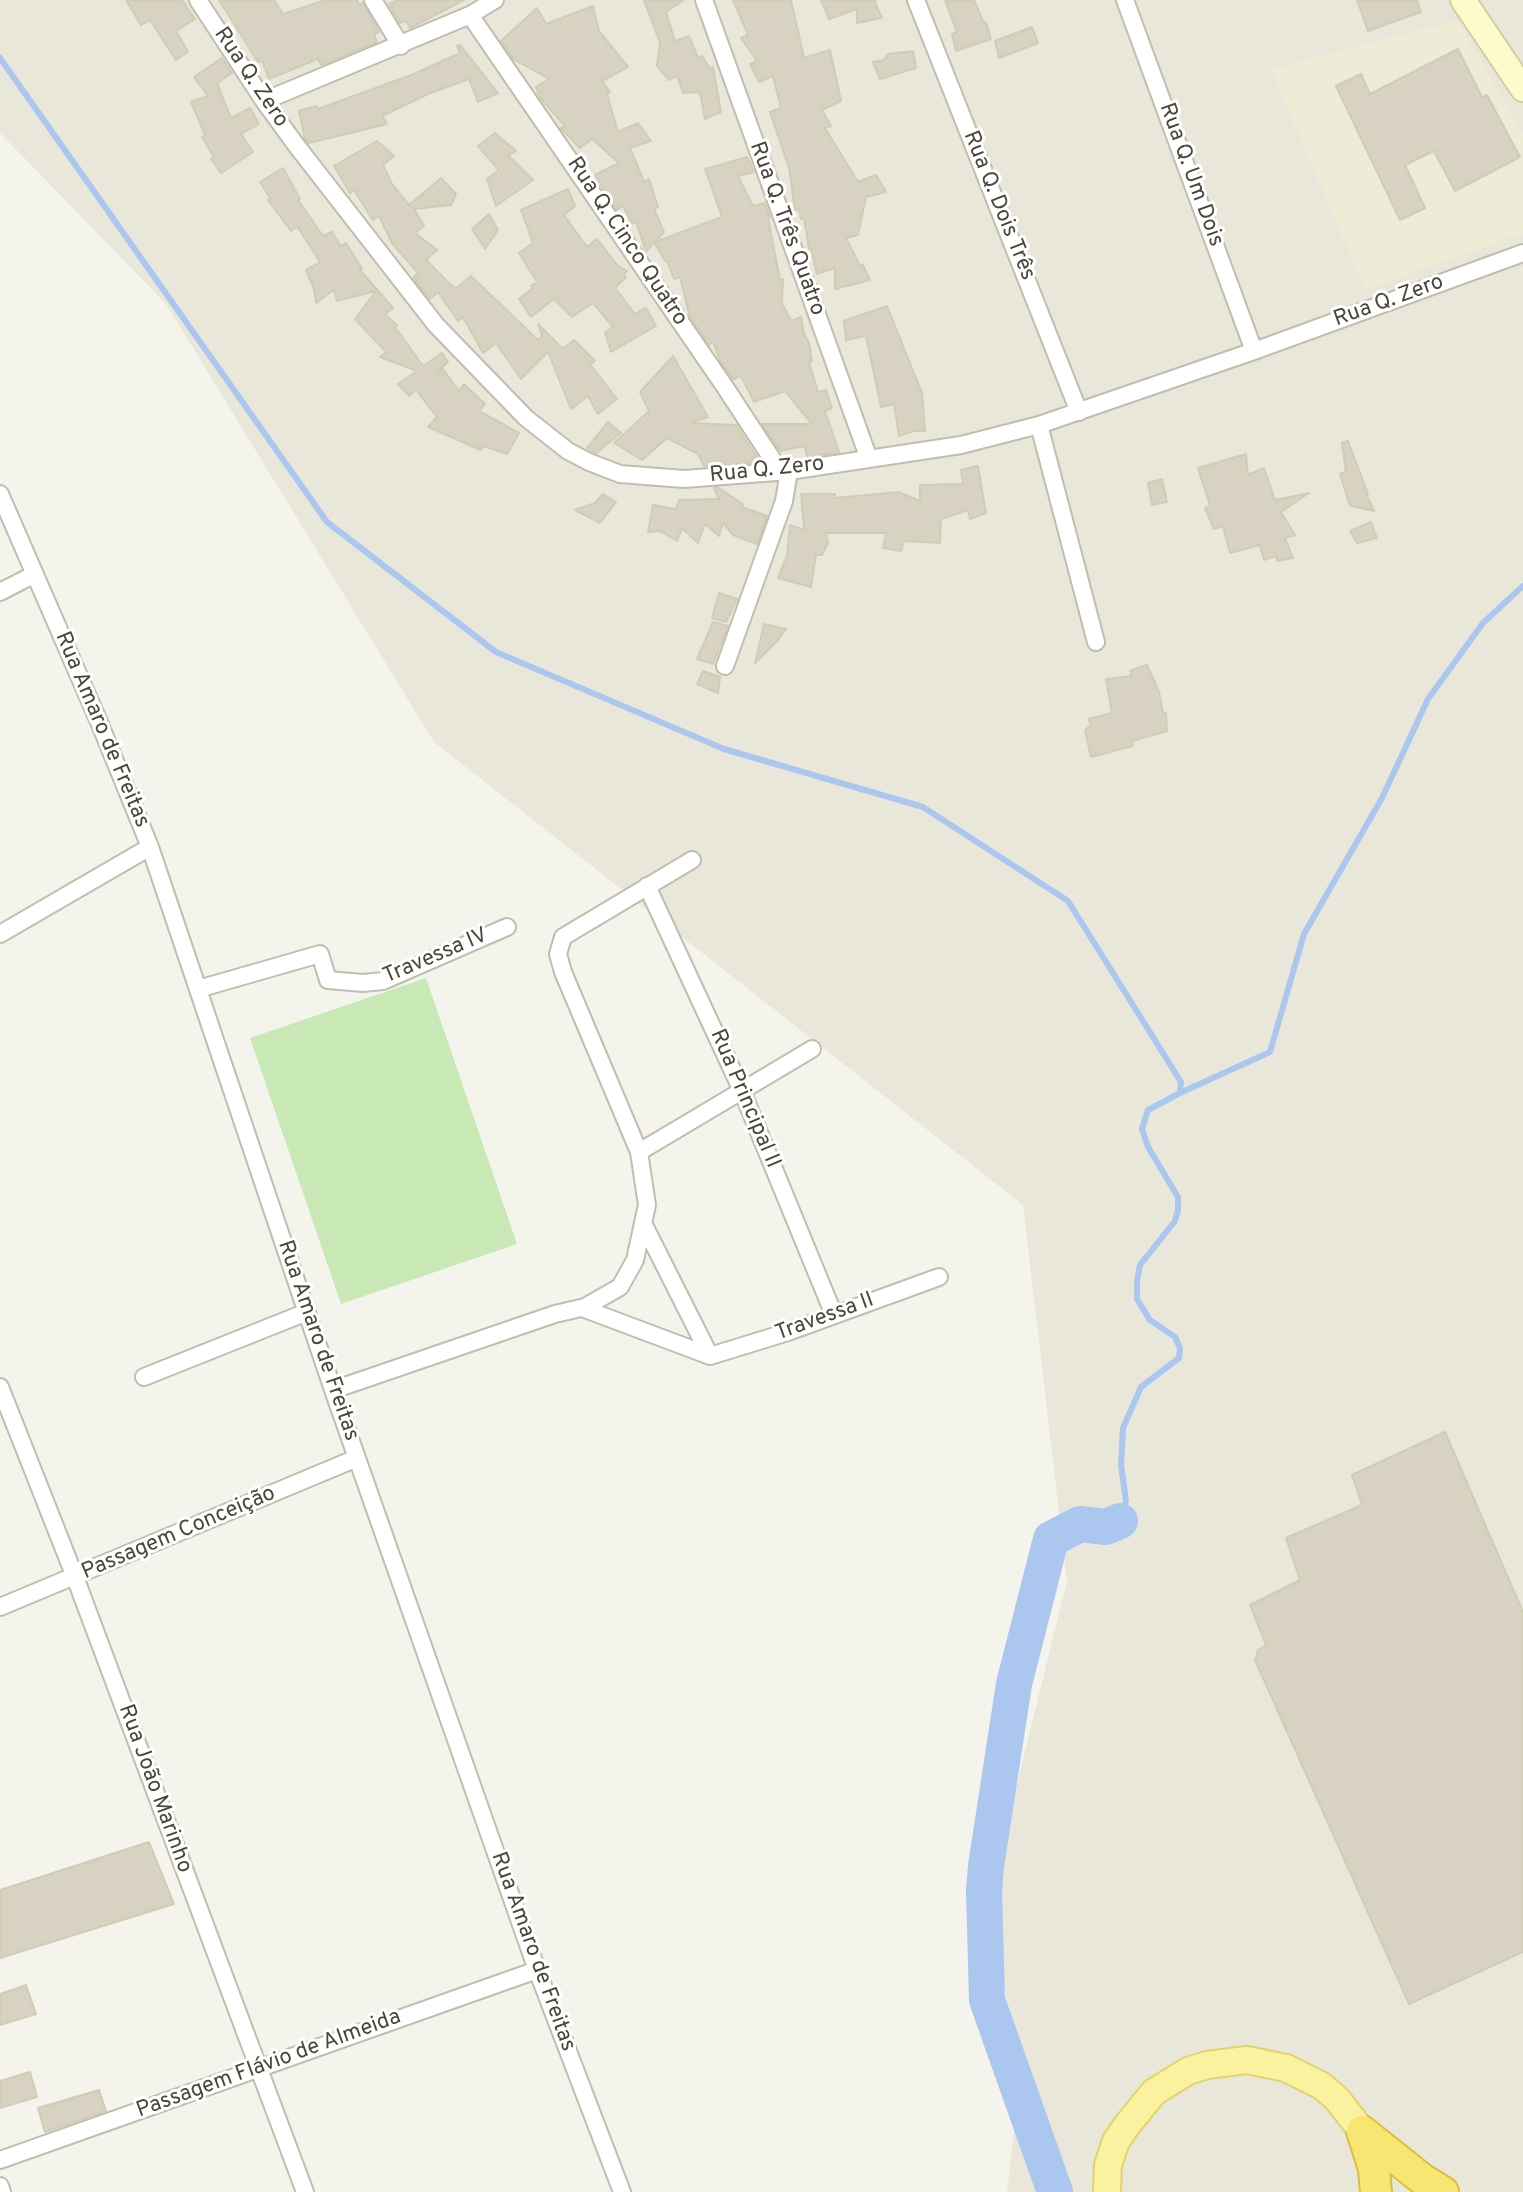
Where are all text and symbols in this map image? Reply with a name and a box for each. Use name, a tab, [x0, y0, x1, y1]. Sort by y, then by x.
street label: Rua Q. Zero	[207, 23, 293, 133]
street label: Rua Q. Um Dois	[1152, 100, 1228, 250]
street label: Rua Q. Dois Três	[956, 128, 1040, 284]
street label: Rua Q. Três Quatro	[742, 138, 830, 320]
street label: Rua Q. Cinco Quatro	[560, 153, 692, 331]
street label: Rua Q. Zero	[1330, 270, 1448, 334]
street label: Rua Q. Zero	[708, 452, 826, 490]
street label: Rua Amaro de Freitas	[48, 628, 154, 832]
street label: Travessa IV	[380, 923, 492, 991]
street label: Rua Principal II	[703, 1026, 785, 1172]
street label: Rua Amaro de Freitas	[270, 1237, 364, 1445]
street label: Travessa II	[772, 1288, 878, 1348]
street label: Passagem Conceição	[78, 1481, 280, 1587]
street label: Rua João Marinho	[111, 1701, 197, 1877]
street label: Rua Amaro de Freitas	[484, 1849, 580, 2055]
street label: Passagem Flávio de Almeida	[133, 2005, 405, 2125]

